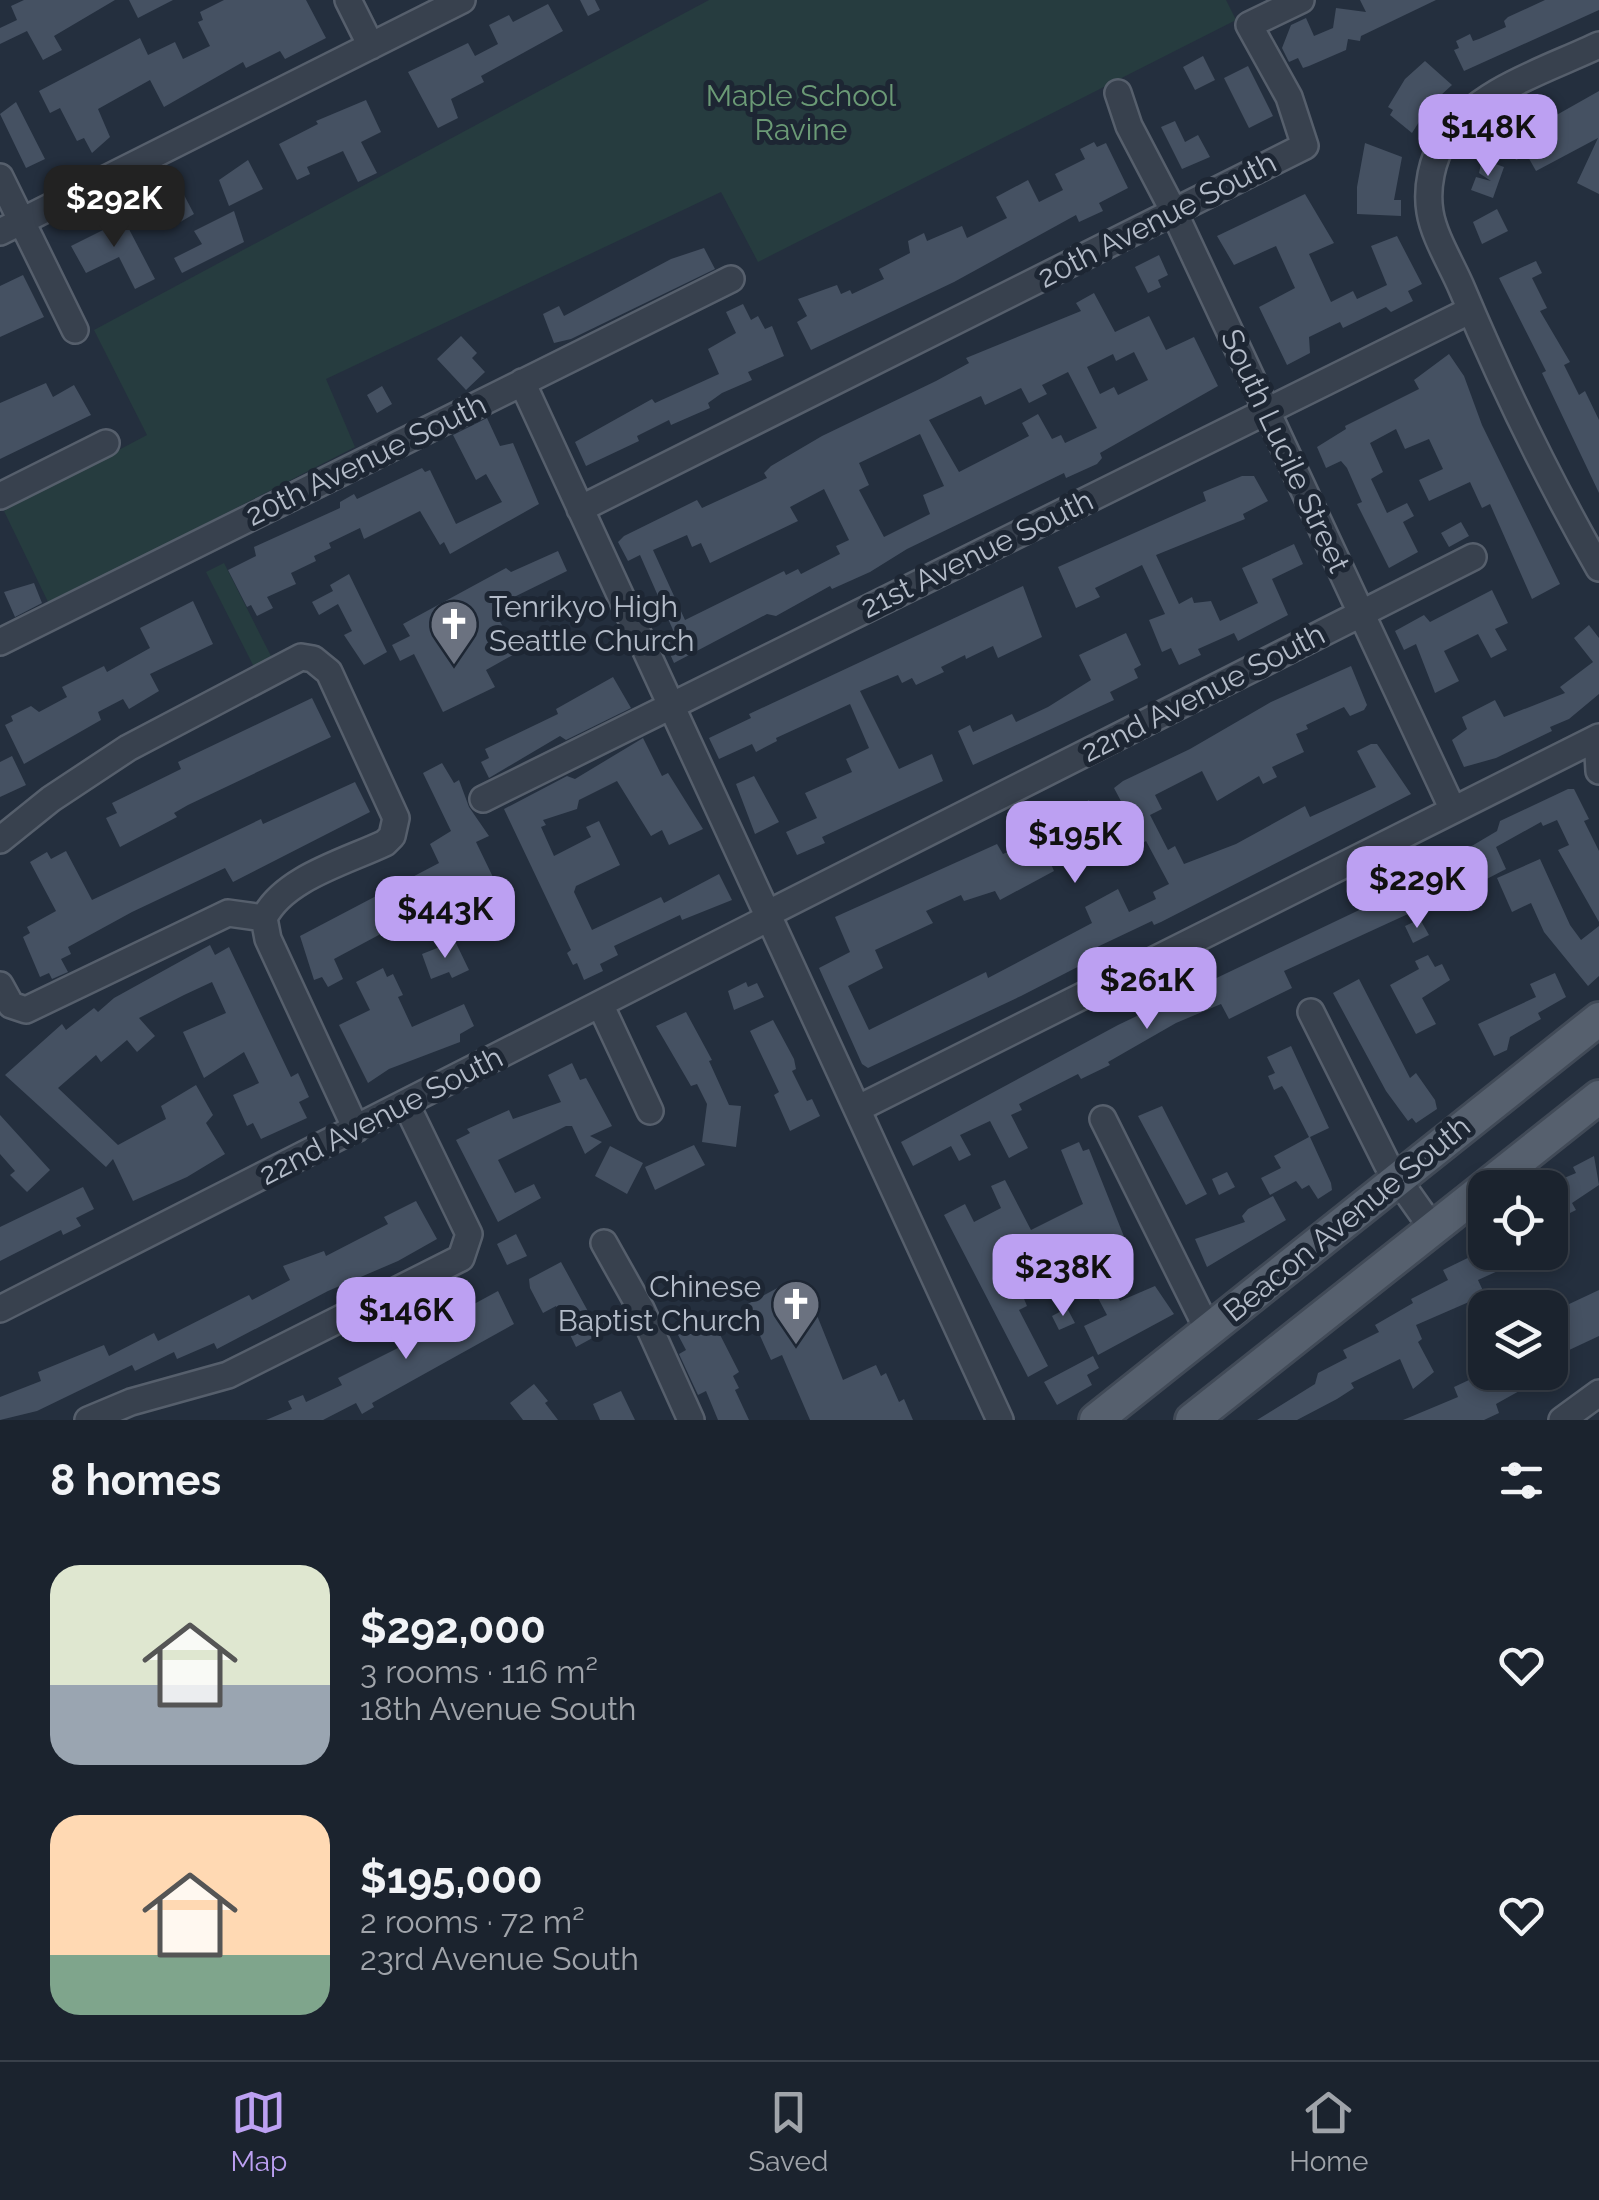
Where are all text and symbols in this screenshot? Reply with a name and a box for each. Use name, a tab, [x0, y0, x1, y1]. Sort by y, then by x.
park label: Maple School Ravine	[706, 78, 897, 147]
pin: $148K	[1418, 94, 1558, 179]
text: $148K	[1440, 108, 1536, 145]
street label: 20th Avenue South	[1032, 144, 1282, 295]
pin: $292K	[44, 165, 184, 250]
text: $292K	[66, 179, 162, 216]
street label: South Lucile Street	[1214, 324, 1357, 578]
street label: 20th Avenue South	[240, 386, 491, 533]
street label: 21st Avenue South	[855, 482, 1099, 625]
place label: Tenrikyo High Seattle Church	[489, 589, 694, 658]
church icon: Tenrikyo High Seattle Church	[428, 598, 480, 666]
street label: 22nd Avenue South	[1075, 616, 1330, 769]
pin: $195K	[1005, 801, 1145, 886]
text: $195K	[1028, 815, 1122, 852]
pin: $229K	[1347, 846, 1487, 931]
text: $229K	[1369, 860, 1465, 897]
pin: $443K	[375, 876, 515, 961]
text: $443K	[397, 890, 493, 927]
pin: $261K	[1077, 947, 1217, 1032]
text: $261K	[1100, 961, 1194, 998]
street label: 22nd Avenue South	[253, 1039, 508, 1192]
street label: Beacon Avenue South	[1217, 1109, 1477, 1329]
map controls	[1468, 1170, 1568, 1390]
button: locate	[1468, 1170, 1568, 1270]
pin: $238K	[993, 1234, 1133, 1319]
text: $238K	[1015, 1248, 1111, 1285]
place label: Chinese Baptist Church	[558, 1269, 761, 1338]
pin: $146K	[336, 1277, 476, 1362]
church icon: Chinese Baptist Church	[770, 1278, 822, 1346]
button: layers	[1468, 1290, 1568, 1390]
text: $146K	[358, 1291, 454, 1328]
icon: filters	[1494, 1453, 1549, 1508]
text: 8 homes	[50, 1456, 221, 1505]
text: $292,000	[360, 1604, 546, 1653]
icon: home	[130, 1605, 250, 1725]
icon: heart	[1494, 1638, 1549, 1693]
text: 3 rooms · 116 m²	[360, 1653, 598, 1690]
text: 18th Avenue South	[360, 1690, 637, 1727]
text: $195,000	[360, 1854, 543, 1903]
icon: home	[130, 1855, 250, 1975]
icon: heart	[1494, 1888, 1549, 1943]
text: 2 rooms · 72 m²	[360, 1903, 585, 1940]
text: 23rd Avenue South	[360, 1940, 639, 1977]
tab: Map	[230, 2085, 287, 2178]
tab: Saved	[748, 2085, 828, 2178]
tab: Home	[1289, 2085, 1369, 2178]

